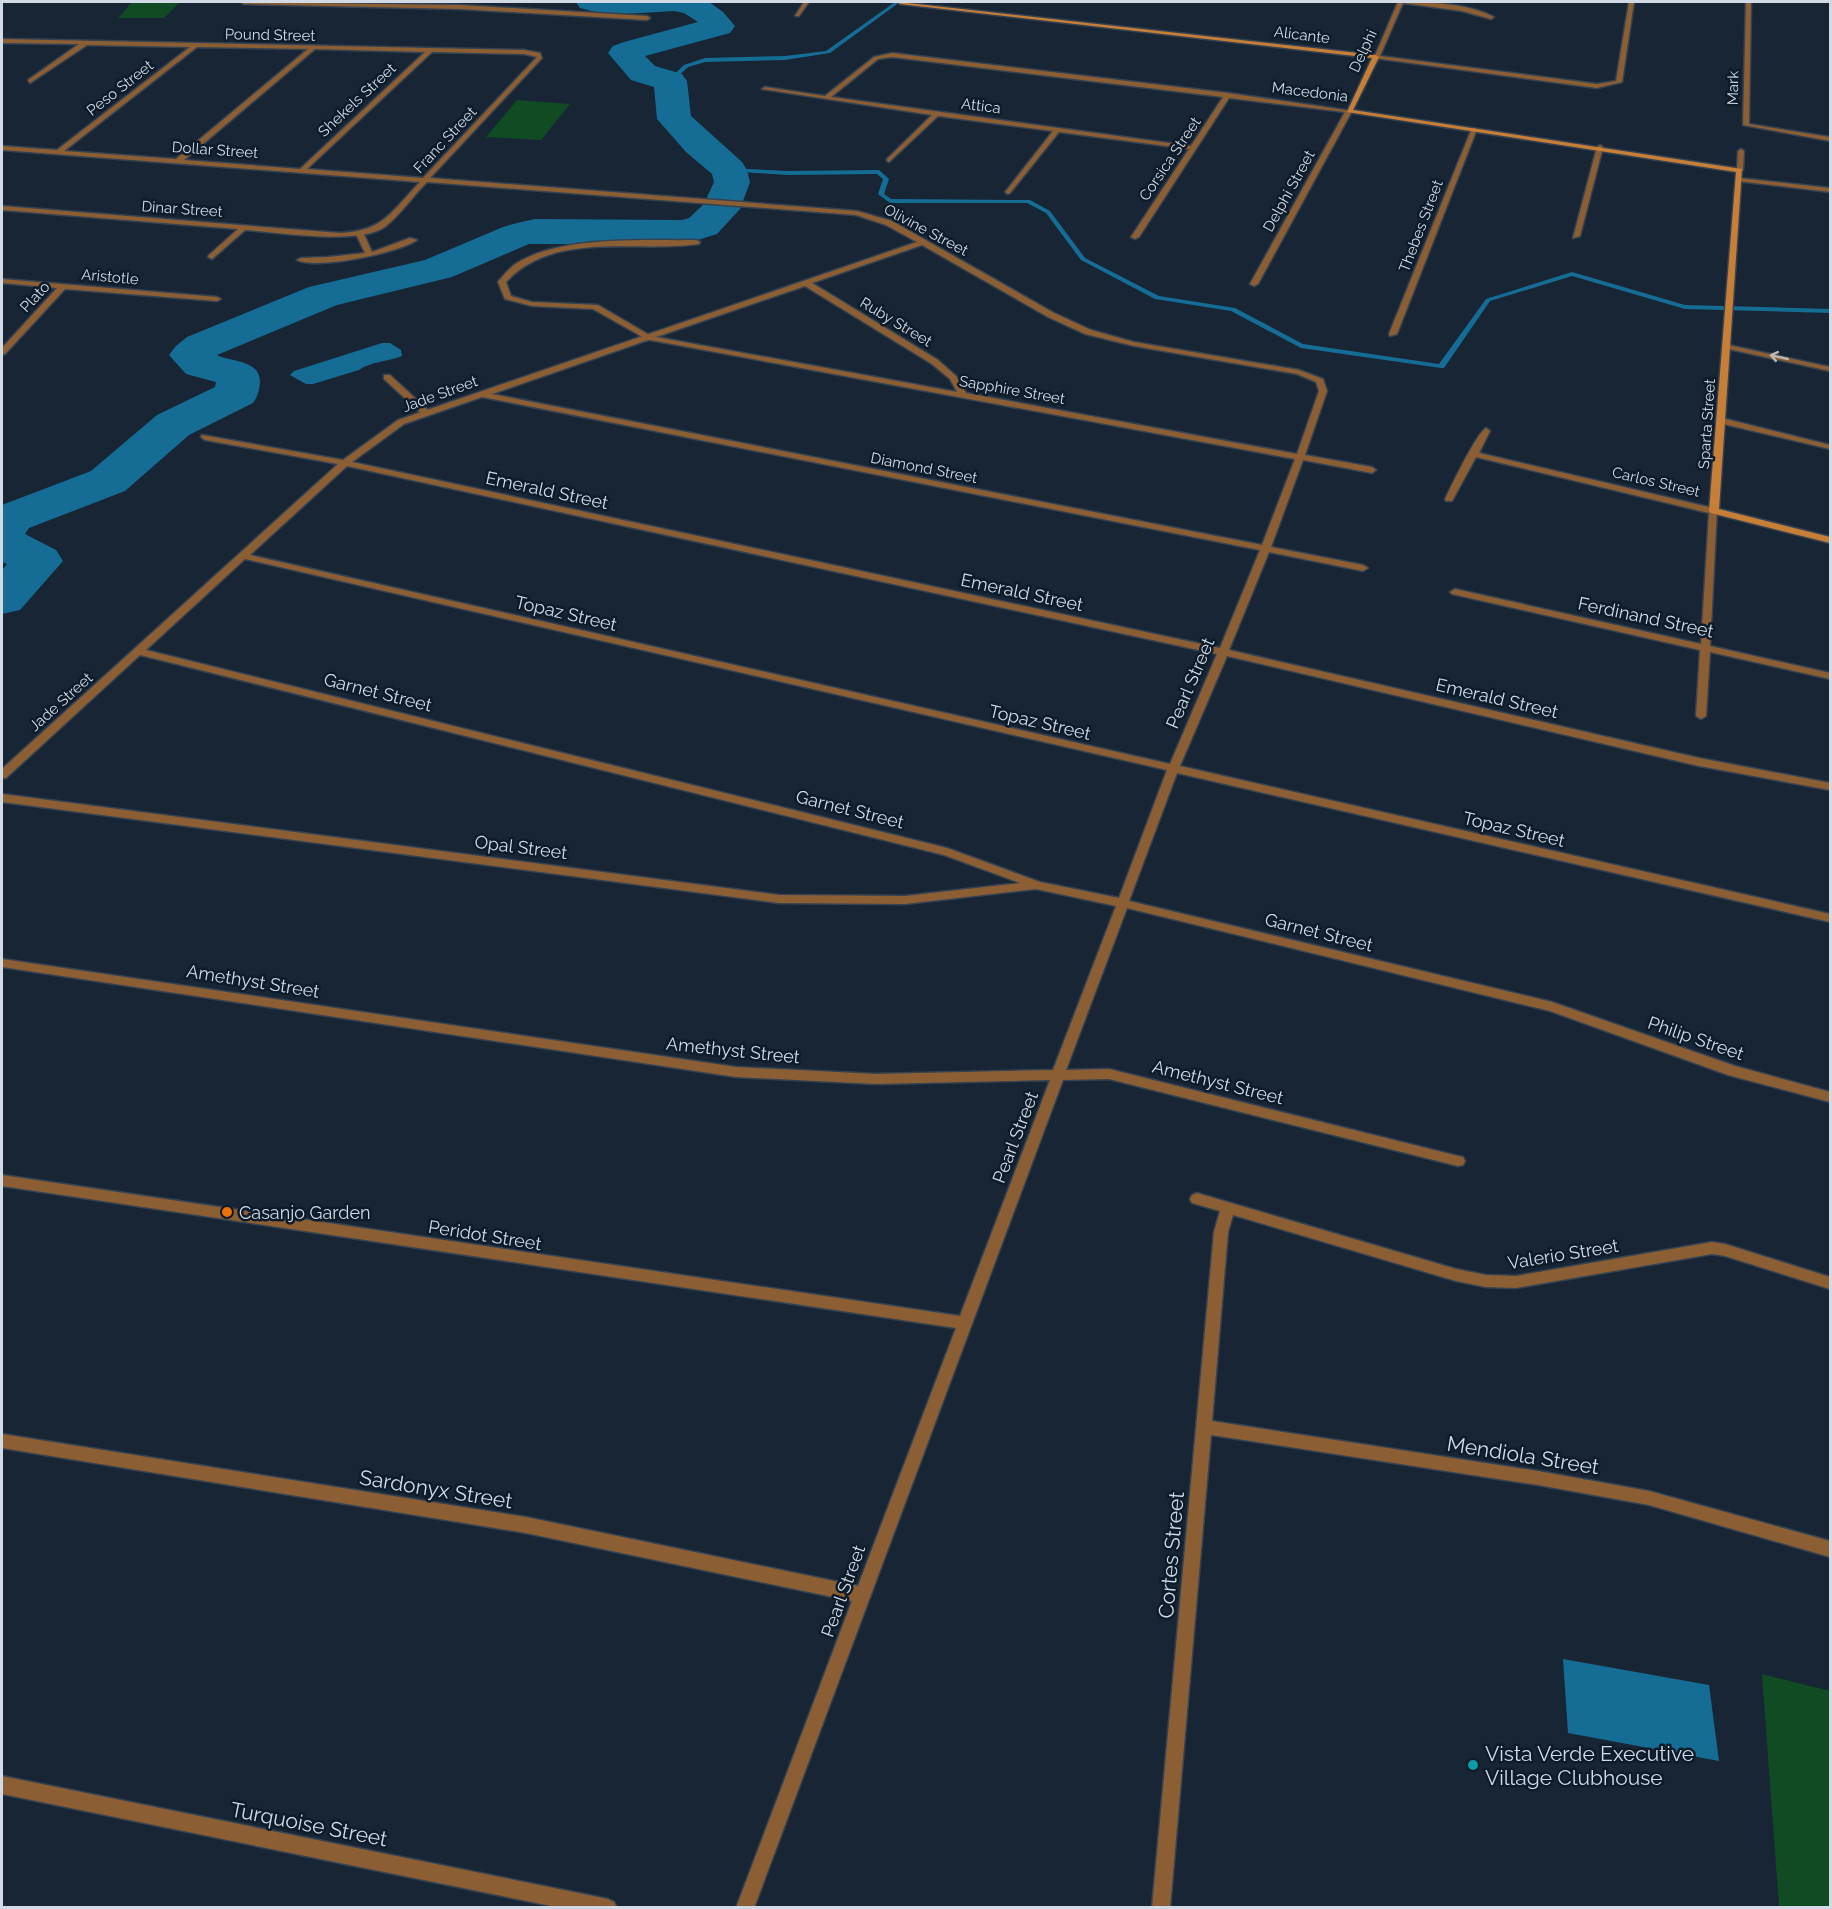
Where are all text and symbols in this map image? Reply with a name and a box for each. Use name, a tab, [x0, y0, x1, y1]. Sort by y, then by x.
street label: Alicante	[1273, 23, 1331, 47]
street label: Pound Street	[225, 25, 315, 45]
street label: Delphi	[1345, 27, 1381, 75]
street label: Peso Street	[83, 56, 157, 120]
street label: Shekels Street	[314, 59, 400, 141]
street label: Mark	[1724, 71, 1742, 105]
street label: Macedonia	[1271, 78, 1349, 106]
street label: Attica	[960, 95, 1002, 117]
street label: Franc Street	[410, 103, 480, 177]
street label: Corsica Street	[1135, 114, 1205, 204]
street label: Dollar Street	[171, 138, 259, 162]
street label: Delphi Street	[1259, 147, 1319, 235]
street label: Thebes Street	[1395, 177, 1447, 275]
street label: Dinar Street	[141, 197, 223, 221]
street label: Olivine Street	[881, 200, 971, 260]
street label: Aristotle	[81, 266, 140, 288]
street label: Plato	[16, 278, 54, 316]
street label: Ruby Street	[857, 293, 935, 351]
one-way arrow	[1770, 351, 1789, 363]
street label: Jade Street	[400, 372, 480, 416]
street label: Sapphire Street	[958, 372, 1066, 408]
street label: Sparta Street	[1695, 378, 1719, 470]
street label: Diamond Street	[869, 449, 979, 487]
street label: Carlos Street	[1610, 463, 1702, 501]
street label: Emerald Street	[484, 467, 610, 513]
street label: Emerald Street	[959, 569, 1085, 615]
street label: Topaz Street	[513, 591, 619, 635]
street label: Ferdinand Street	[1576, 592, 1716, 642]
street label: Pearl Street	[1161, 634, 1219, 732]
street label: Garnet Street	[322, 668, 434, 716]
street label: Jade Street	[26, 669, 96, 735]
street label: Emerald Street	[1434, 674, 1560, 722]
street label: Topaz Street	[987, 700, 1093, 744]
street label: Garnet Street	[794, 785, 906, 833]
street label: Topaz Street	[1461, 807, 1567, 851]
street label: Opal Street	[473, 831, 569, 863]
street label: Garnet Street	[1263, 908, 1375, 956]
street label: Amethyst Street	[185, 960, 321, 1002]
street label: Philip Street	[1645, 1012, 1747, 1064]
street label: Amethyst Street	[665, 1033, 801, 1067]
street label: Amethyst Street	[1150, 1056, 1286, 1108]
street label: Pearl Street	[988, 1088, 1042, 1186]
place label: Casanjo Garden	[239, 1202, 371, 1223]
marker: Casanjo Garden	[220, 1205, 234, 1219]
street label: Peridot Street	[427, 1216, 543, 1254]
street label: Valerio Street	[1506, 1235, 1620, 1273]
street label: Mendiola Street	[1445, 1431, 1601, 1479]
street label: Sardonyx Street	[358, 1465, 514, 1513]
street label: Cortes Street	[1153, 1491, 1189, 1619]
street label: Pearl Street	[817, 1542, 869, 1640]
place label: Vista Verde Executive Village Clubhouse	[1485, 1741, 1694, 1790]
marker: Vista Verde Executive Village Clubhouse	[1466, 1758, 1480, 1772]
street label: Turquoise Street	[228, 1797, 390, 1851]

